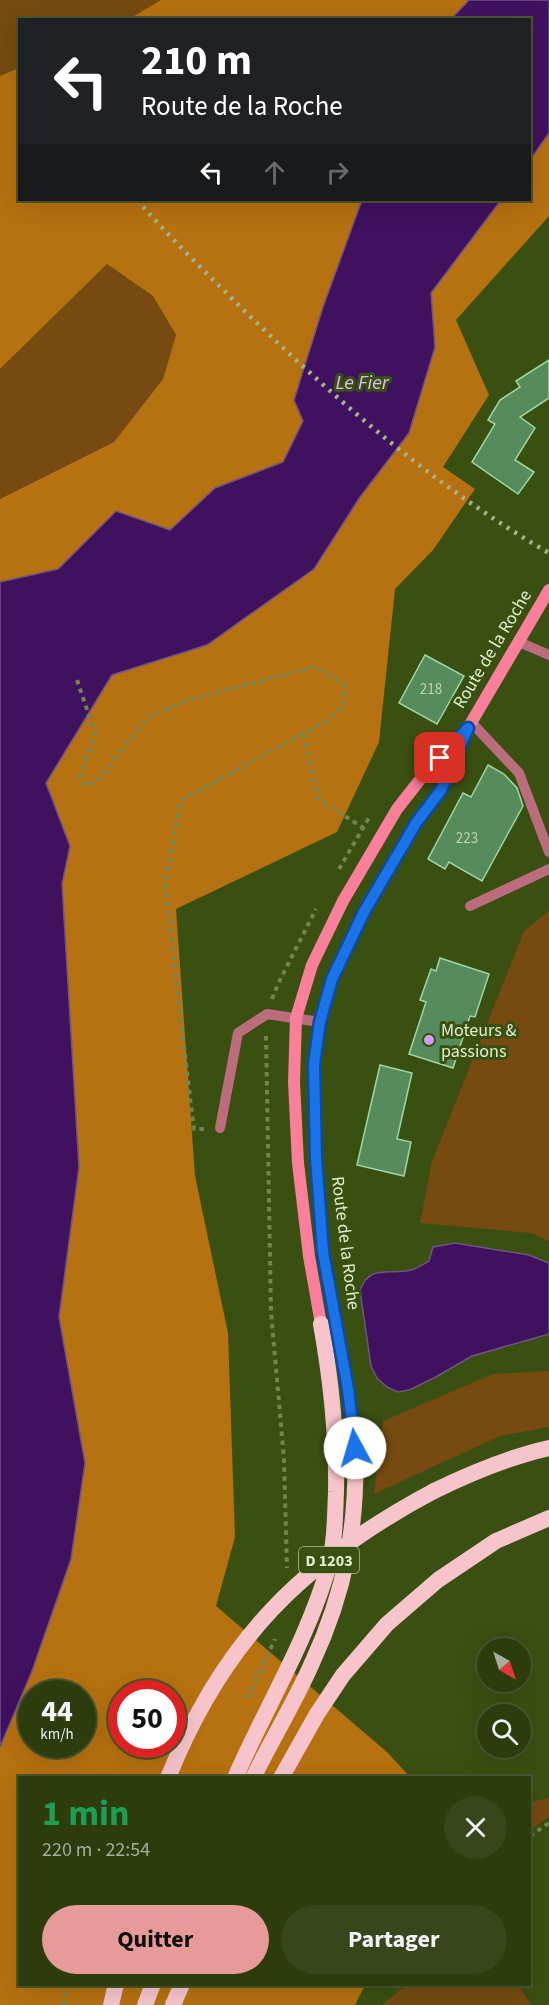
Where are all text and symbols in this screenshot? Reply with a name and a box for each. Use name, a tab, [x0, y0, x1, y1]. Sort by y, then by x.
text: 210 m	[141, 31, 252, 91]
icon: left	[42, 42, 120, 120]
text: Route de la Roche	[141, 87, 343, 126]
icon: left	[195, 156, 228, 189]
icon: ahead	[258, 156, 291, 189]
icon: right	[321, 156, 354, 189]
water label: Le Fier	[335, 369, 390, 397]
street label: Route de la Roche	[447, 585, 538, 713]
house number: 218	[420, 679, 442, 700]
pin	[414, 732, 465, 783]
icon: arrive	[423, 741, 456, 774]
house number: 223	[456, 828, 478, 849]
place label: Moteurs & passions	[441, 1018, 516, 1064]
marker: Moteurs & passions	[422, 1033, 436, 1047]
street label: Route de la Roche	[325, 1175, 366, 1311]
position arrow	[323, 1416, 387, 1480]
road number: D 1203	[299, 1547, 359, 1573]
north arrow	[477, 1638, 531, 1692]
map controls	[477, 1638, 531, 1758]
speed limit sign: 50	[108, 1680, 186, 1758]
text: 44	[41, 1690, 73, 1733]
button: search	[477, 1704, 531, 1758]
text: km/h	[40, 1724, 74, 1745]
text: 1 min	[42, 1788, 130, 1839]
button: close	[444, 1796, 507, 1859]
text: 220 m · 22:54	[42, 1836, 150, 1864]
button: Quitter	[42, 1905, 269, 1974]
button: Partager	[281, 1905, 507, 1974]

